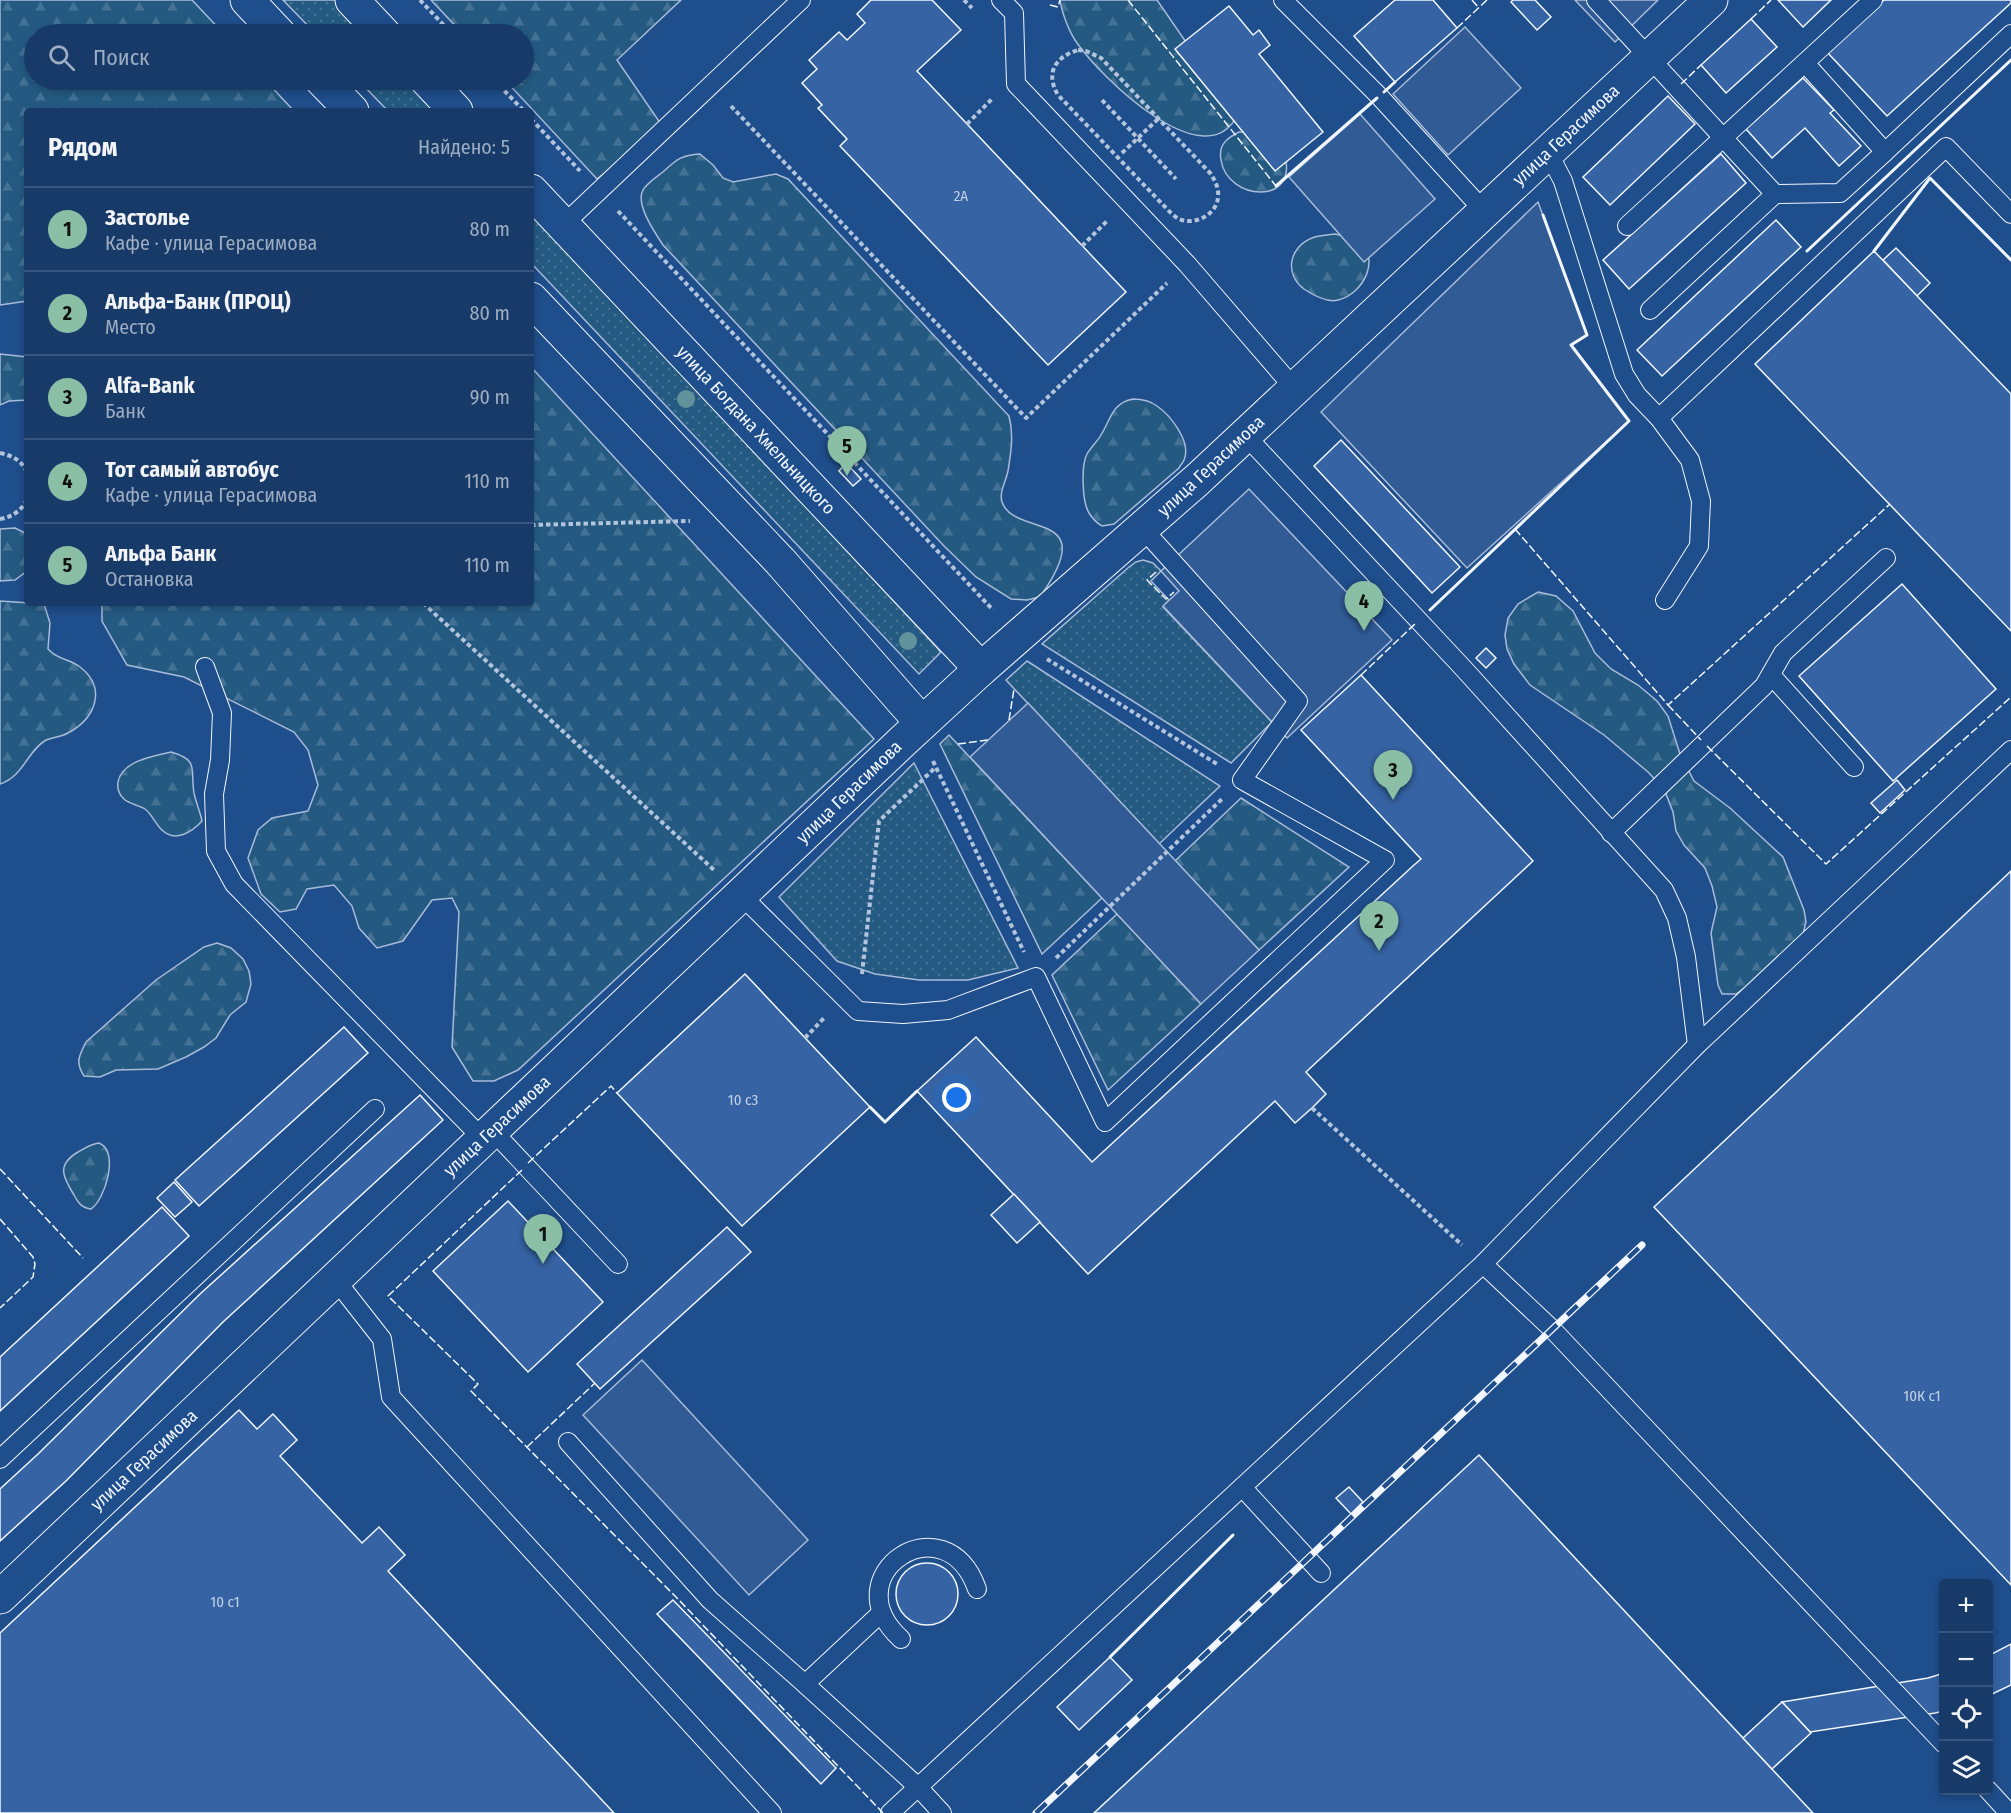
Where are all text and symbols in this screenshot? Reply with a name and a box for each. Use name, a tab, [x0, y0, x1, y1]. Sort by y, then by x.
search box	[24, 24, 534, 90]
icon: search	[45, 41, 78, 74]
text: Поиск	[93, 44, 149, 71]
street label: улица Герасимова	[1508, 80, 1624, 190]
text: Рядом	[48, 132, 117, 163]
text: Найдено: 5	[418, 135, 510, 159]
house number: 2А	[954, 187, 968, 205]
text: Застолье	[105, 204, 190, 231]
text: 1	[63, 217, 72, 241]
text: 80 m	[470, 217, 510, 241]
text: Кафе · улица Герасимова	[105, 231, 317, 255]
text: Альфа-Банк (ПРОЦ)	[105, 288, 291, 315]
text: 2	[63, 301, 72, 325]
text: 80 m	[470, 301, 510, 325]
text: Место	[105, 315, 156, 339]
street label: улица Богдана Хмельницкого	[672, 341, 840, 519]
text: Alfa-Bank	[105, 372, 195, 399]
text: 3	[63, 385, 72, 409]
text: 90 m	[470, 385, 510, 409]
text: Банк	[105, 399, 145, 423]
street label: улица Герасимова	[1153, 411, 1269, 521]
pin: 5	[828, 426, 866, 476]
text: Тот самый автобус	[105, 456, 279, 483]
text: 4	[62, 469, 73, 493]
text: 110 m	[464, 469, 510, 493]
text: Кафе · улица Герасимова	[105, 483, 317, 507]
text: Альфа Банк	[105, 540, 216, 567]
text: 5	[63, 553, 72, 577]
text: 110 m	[464, 553, 510, 577]
text: Остановка	[105, 567, 193, 591]
pin: 4	[1344, 582, 1384, 631]
street label: улица Герасимова	[792, 736, 907, 848]
pin: 3	[1374, 750, 1412, 800]
pin: 2	[1360, 902, 1398, 951]
street label: улица Герасимова	[439, 1071, 555, 1181]
your location	[942, 1083, 971, 1112]
house number: 10 с3	[728, 1091, 758, 1109]
pin: 1	[524, 1214, 562, 1264]
house number: 10К с1	[1903, 1387, 1941, 1405]
street label: улица Герасимова	[86, 1405, 202, 1515]
map controls	[1939, 1579, 1993, 1795]
button: +	[1939, 1579, 1993, 1633]
house number: 10 с1	[210, 1593, 240, 1611]
button: −	[1939, 1633, 1993, 1687]
button: locate	[1939, 1687, 1993, 1741]
button: layers	[1939, 1741, 1993, 1795]

